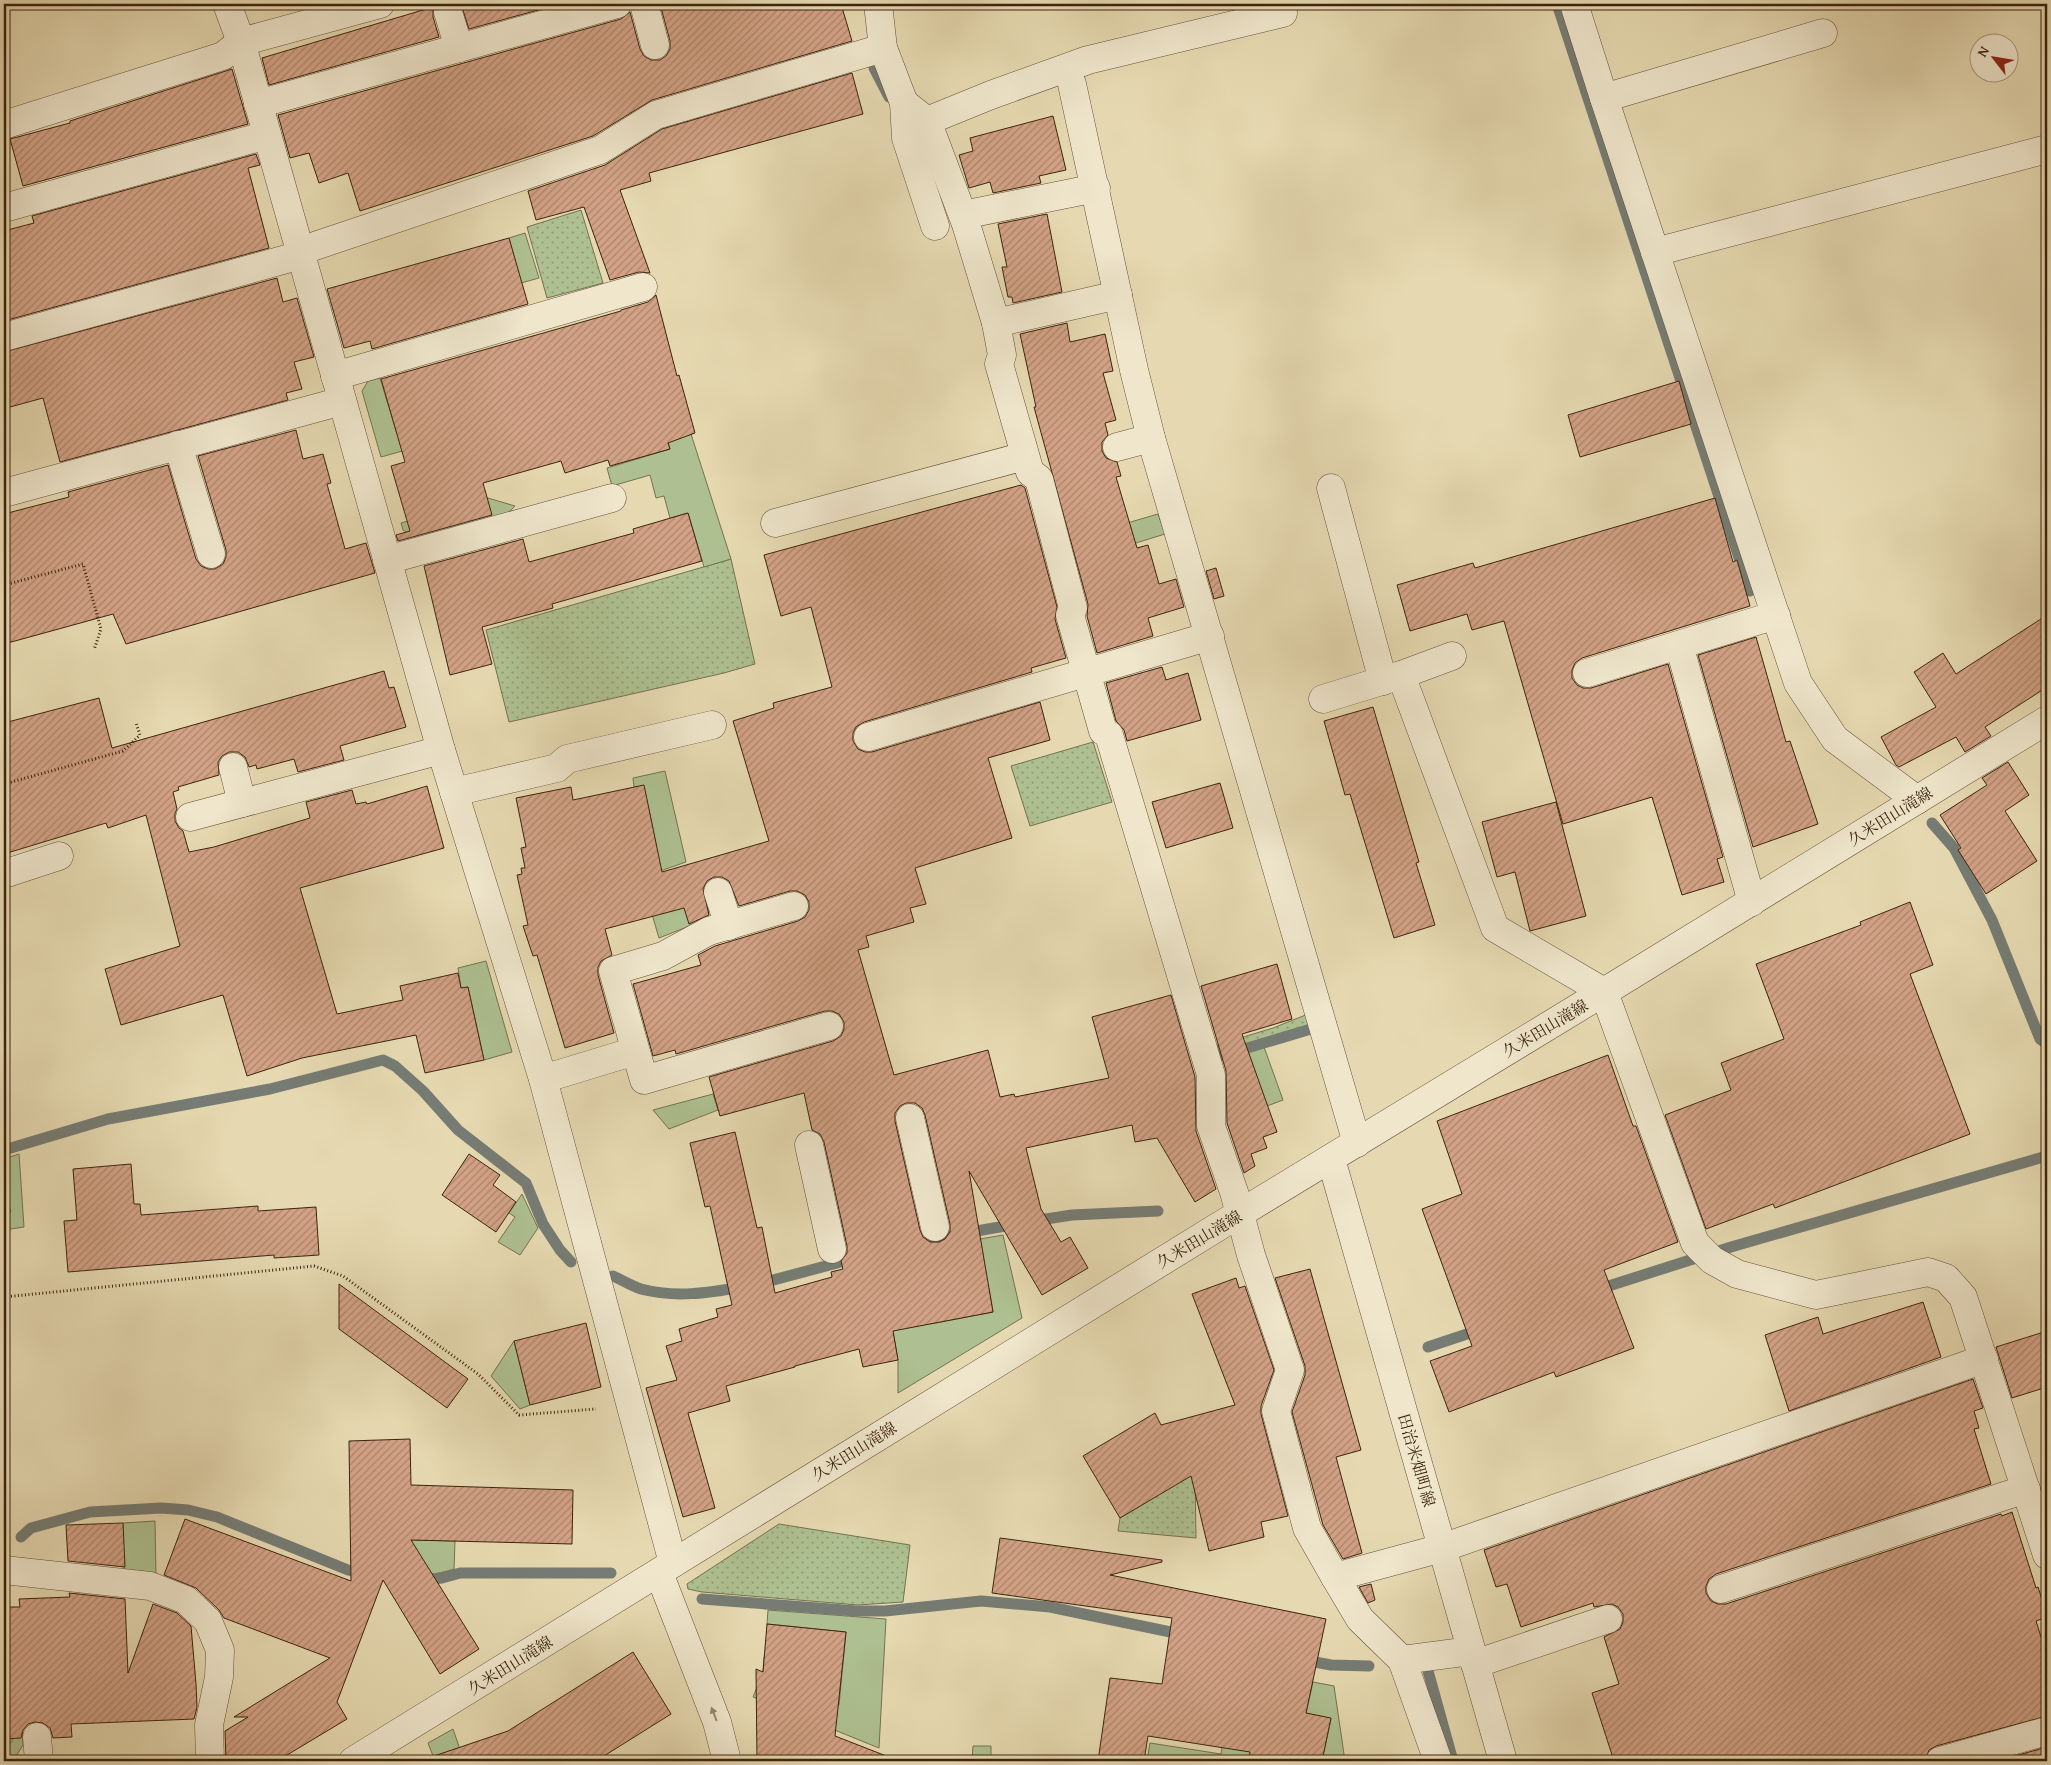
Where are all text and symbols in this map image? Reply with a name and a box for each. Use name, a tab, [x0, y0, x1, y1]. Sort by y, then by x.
north arrow	[1968, 32, 2018, 82]
text: N	[1972, 42, 1994, 60]
street label: 久米田山滝線	[1843, 780, 1937, 852]
street label: 久米田山滝線	[1498, 993, 1592, 1063]
street label: 久米田山滝線	[1152, 1204, 1246, 1274]
street label: 田治米畑町線	[1392, 1411, 1442, 1509]
street label: 久米田山滝線	[807, 1415, 901, 1487]
street label: 久米田山滝線	[463, 1629, 557, 1701]
one-way arrow	[710, 1707, 717, 1722]

